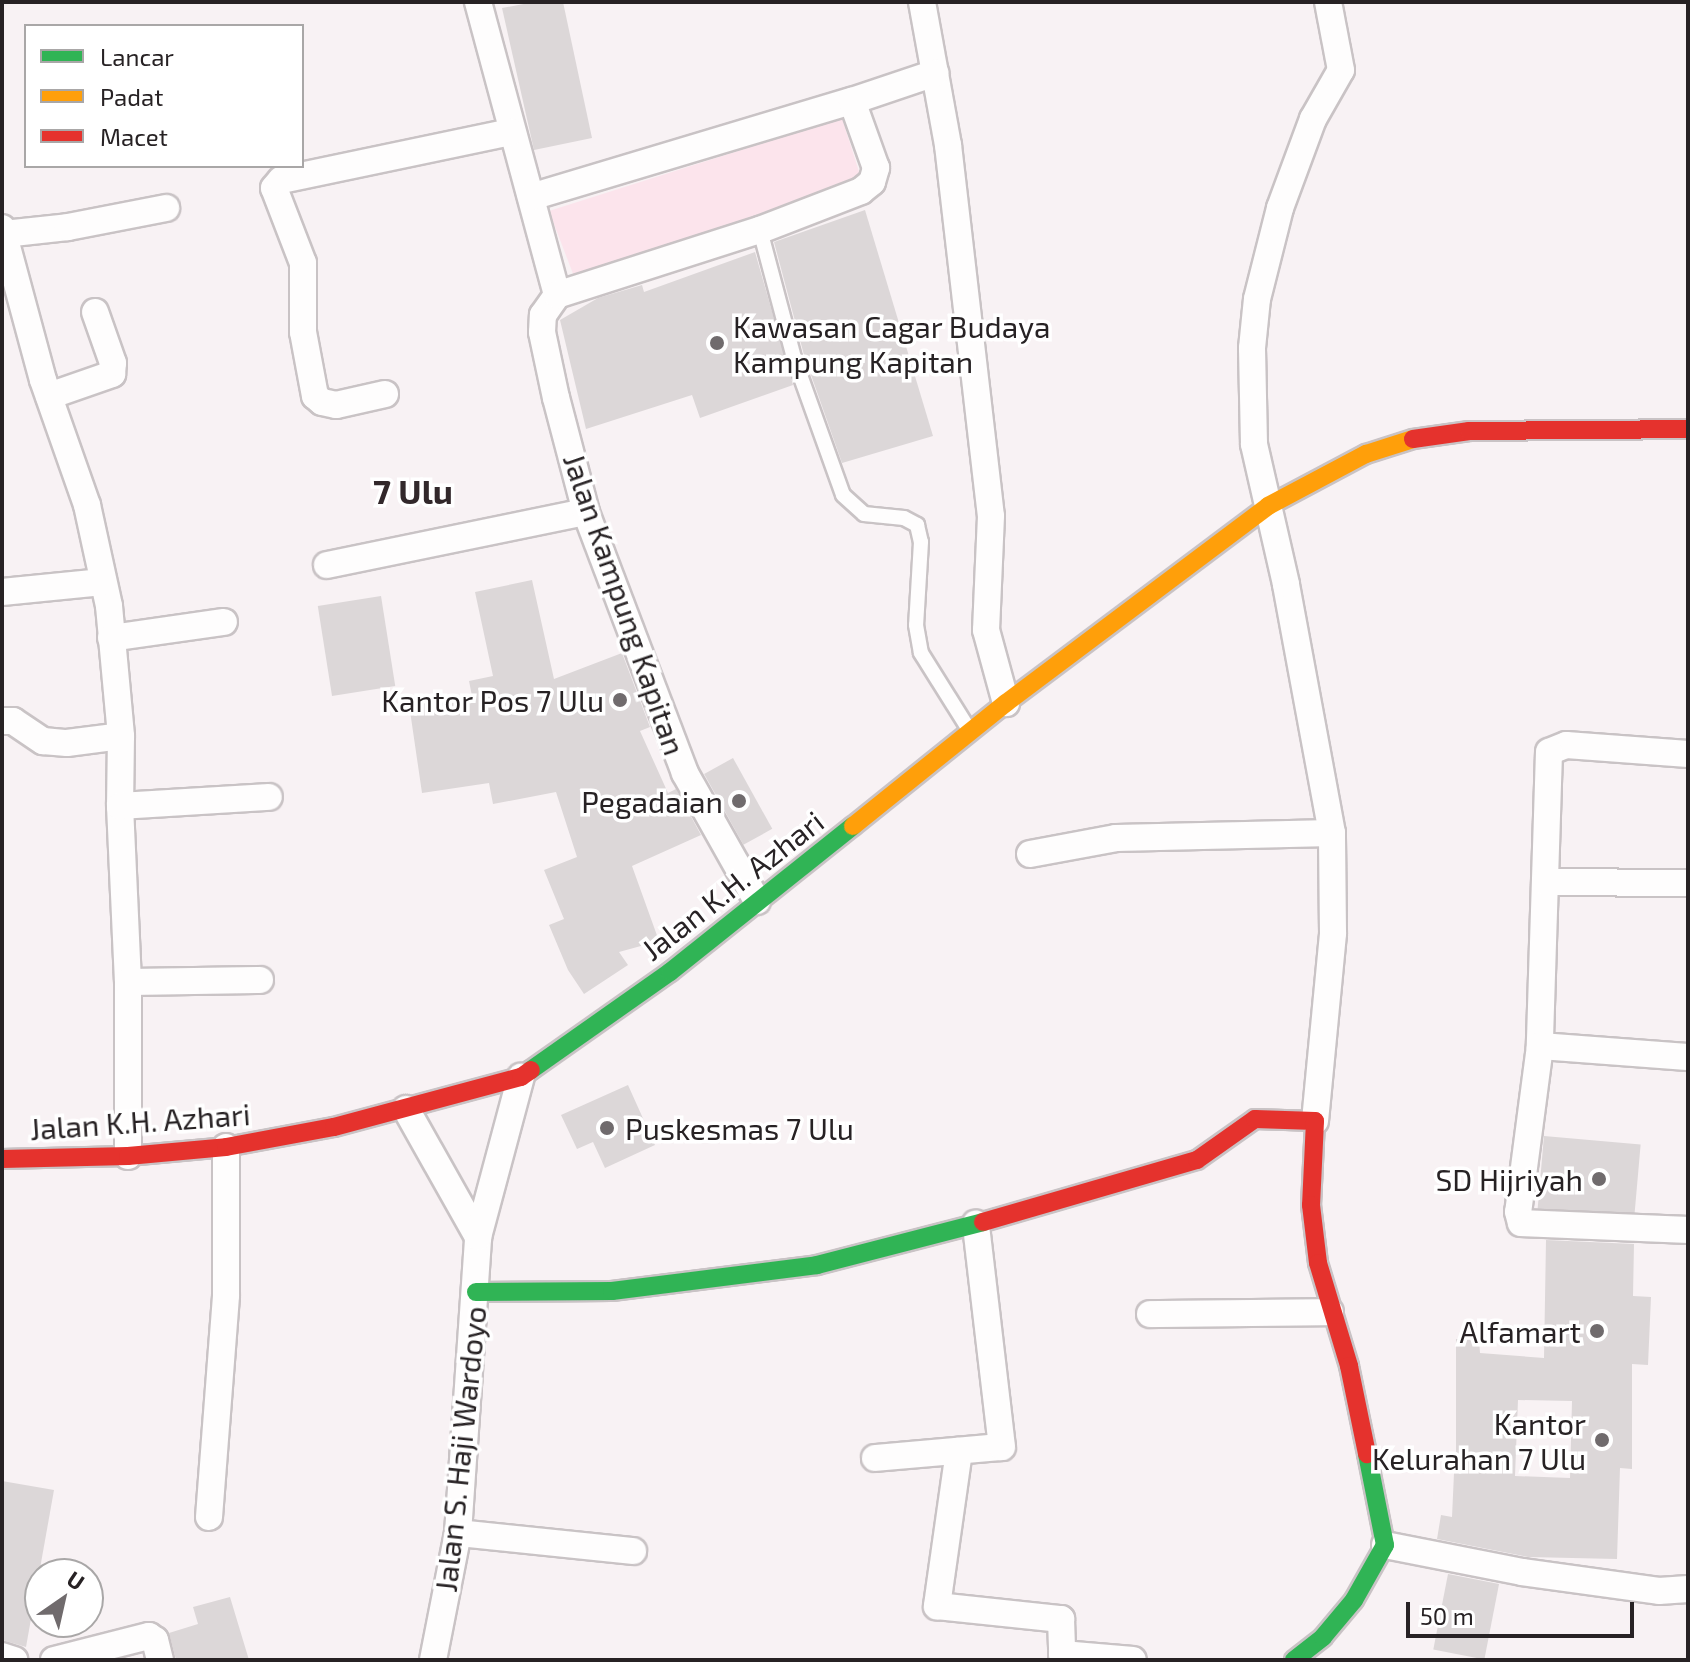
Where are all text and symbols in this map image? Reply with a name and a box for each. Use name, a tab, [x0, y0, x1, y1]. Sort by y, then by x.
legend	[24, 24, 304, 168]
text: Lancar	[100, 42, 174, 71]
text: Padat	[100, 82, 163, 111]
text: Macet	[100, 122, 168, 151]
place label: Kawasan Cagar Budaya Kampung Kapitan	[733, 308, 1051, 378]
marker: Kawasan Cagar Budaya Kampung Kapitan	[708, 334, 726, 352]
street label: Jalan Kampung Kapitan	[556, 449, 694, 759]
district label: 7 Ulu	[373, 471, 453, 511]
place label: Kantor Pos 7 Ulu	[381, 682, 604, 718]
marker: Kantor Pos 7 Ulu	[611, 691, 629, 709]
place label: Pegadaian	[581, 783, 723, 819]
marker: Pegadaian	[730, 792, 748, 810]
street label: Jalan K.H. Azhari	[634, 803, 830, 967]
street label: Jalan K.H. Azhari	[28, 1095, 252, 1147]
place label: Puskesmas 7 Ulu	[625, 1110, 854, 1146]
marker: Puskesmas 7 Ulu	[596, 1117, 618, 1139]
place label: SD Hijriyah	[1435, 1161, 1583, 1197]
marker: SD Hijriyah	[1590, 1170, 1608, 1188]
street label: Jalan S. Haji Wardoyo	[427, 1304, 493, 1594]
place label: Alfamart	[1459, 1313, 1581, 1349]
marker: Alfamart	[1588, 1322, 1606, 1340]
place label: Kantor Kelurahan 7 Ulu	[1372, 1405, 1586, 1476]
marker: Kantor Kelurahan 7 Ulu	[1593, 1431, 1611, 1449]
north arrow	[24, 1558, 104, 1638]
text: U	[63, 1565, 90, 1595]
scale bar	[1410, 1586, 1638, 1636]
text: 50 m	[1420, 1601, 1474, 1630]

